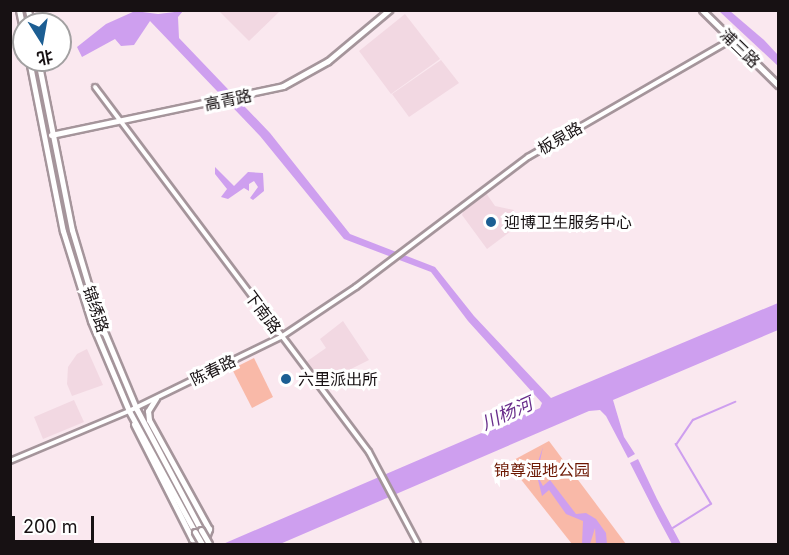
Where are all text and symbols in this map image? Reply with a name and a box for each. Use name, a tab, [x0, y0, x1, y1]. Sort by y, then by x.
north arrow	[12, 12, 72, 72]
street label: 浦三路	[716, 24, 764, 72]
text: 北	[35, 46, 55, 69]
street label: 高青路	[203, 86, 253, 114]
street label: 板泉路	[534, 118, 586, 158]
place label: 迎博卫生服务中心	[504, 212, 632, 232]
marker: 迎博卫生服务中心	[482, 213, 500, 231]
street label: 锦绣路	[79, 283, 113, 335]
street label: 下南路	[241, 287, 285, 337]
street label: 陈春路	[187, 351, 239, 389]
place label: 六里派出所	[298, 369, 378, 389]
marker: 六里派出所	[279, 372, 293, 386]
water label: 川杨河	[478, 393, 536, 435]
park label: 锦尊湿地公园	[494, 460, 590, 480]
scale bar	[15, 504, 98, 542]
text: 200 m	[23, 516, 78, 537]

